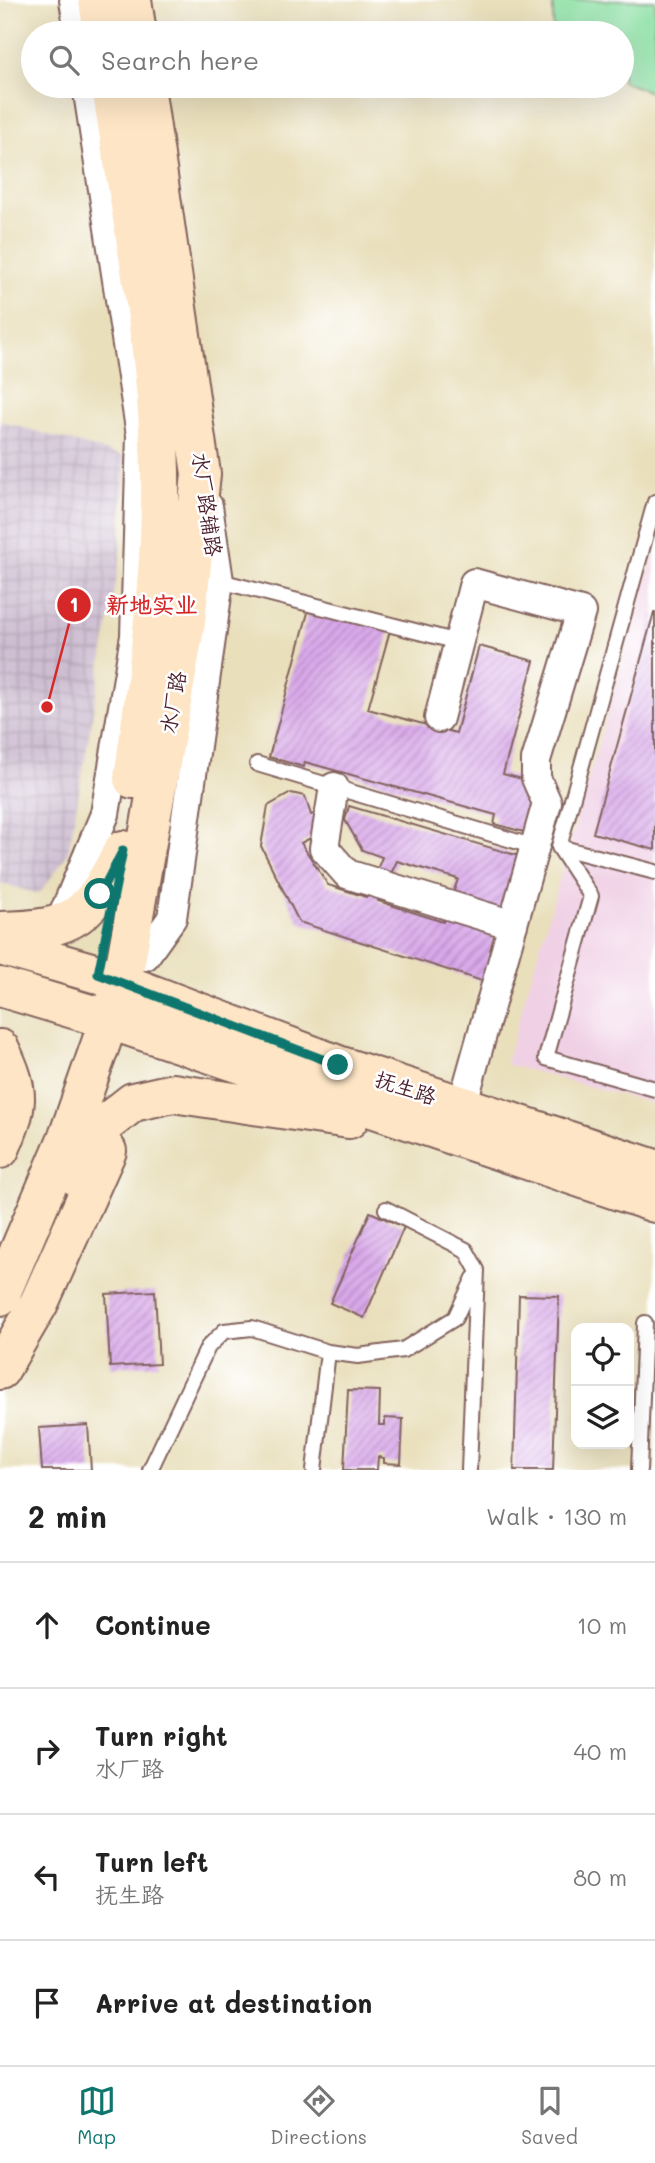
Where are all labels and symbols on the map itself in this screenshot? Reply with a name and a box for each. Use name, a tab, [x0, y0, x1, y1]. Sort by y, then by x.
street label: 水厂路辅路	[187, 450, 229, 558]
callout: 新地实业	[57, 583, 212, 627]
text: 新地实业	[106, 589, 198, 619]
text: 1	[69, 590, 79, 617]
street label: 水厂路	[153, 669, 191, 735]
route start	[84, 878, 115, 909]
route end	[322, 1049, 353, 1080]
street label: 抚生路	[372, 1064, 440, 1110]

